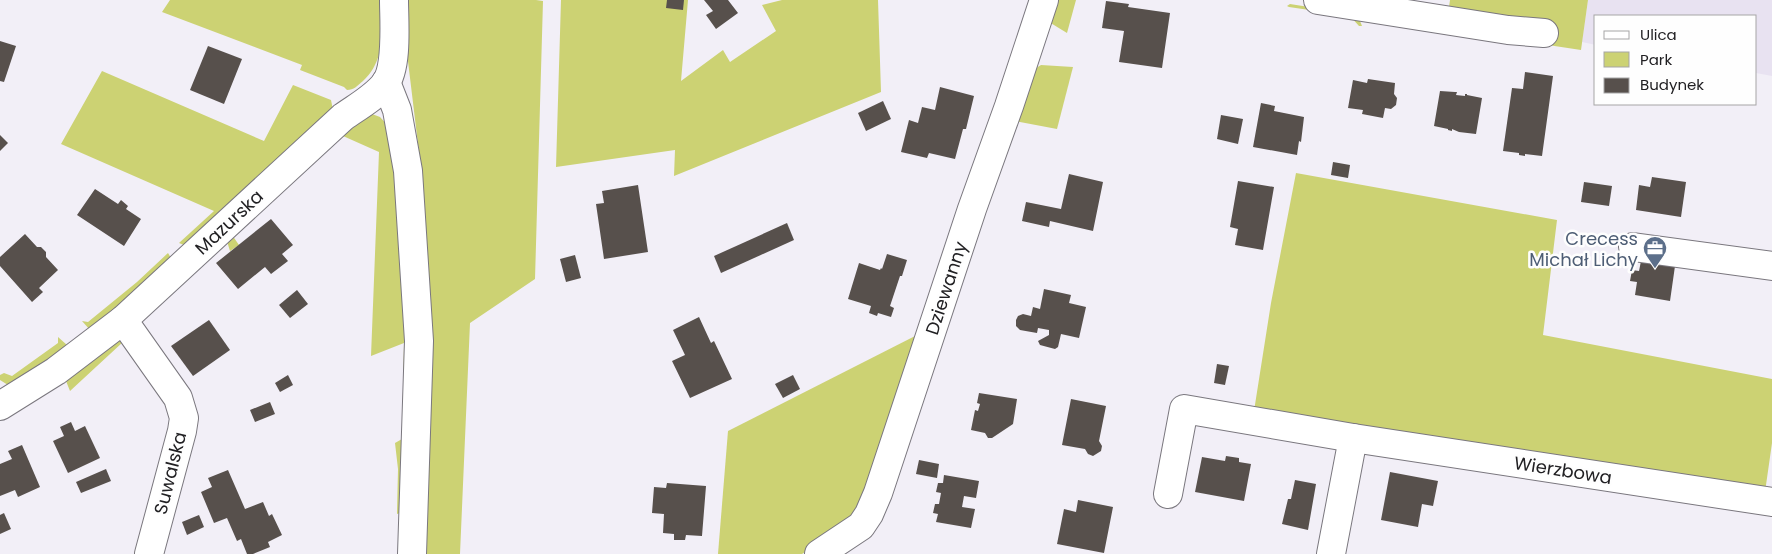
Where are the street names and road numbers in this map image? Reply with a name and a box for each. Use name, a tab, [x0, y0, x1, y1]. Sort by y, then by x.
street label: Mazurska	[189, 184, 269, 260]
street label: Dziewanny	[919, 238, 973, 338]
street label: Suwalska	[148, 429, 192, 517]
street label: Wierzbowa	[1512, 450, 1614, 490]

